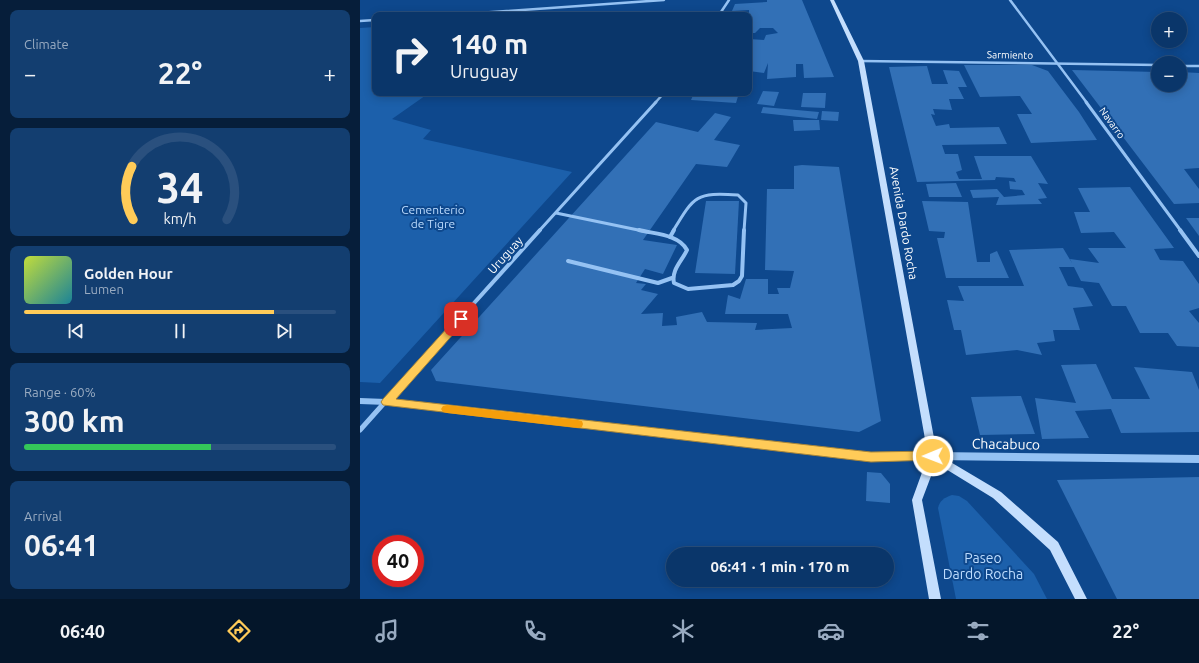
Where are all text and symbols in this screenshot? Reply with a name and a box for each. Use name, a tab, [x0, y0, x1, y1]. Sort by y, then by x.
map controls	[1151, 12, 1187, 92]
button: +	[1151, 12, 1187, 48]
icon: right	[384, 28, 436, 80]
text: 140 m	[450, 28, 528, 59]
text: Climate	[24, 37, 69, 51]
street label: Sarmiento	[987, 49, 1033, 61]
text: 22°	[158, 56, 202, 90]
button: −	[1151, 56, 1187, 92]
text: −	[24, 61, 36, 86]
text: +	[324, 61, 336, 86]
text: Uruguay	[450, 61, 518, 81]
street label: Navarro	[1097, 105, 1127, 141]
text: 34	[157, 163, 203, 210]
street label: Avenida Dardo Rocha	[888, 165, 920, 281]
park label: Cementerio de Tigre	[401, 203, 465, 230]
text: km/h	[164, 210, 196, 226]
street label: Uruguay	[485, 234, 525, 276]
text: Golden Hour	[84, 265, 173, 282]
text: Lumen	[84, 282, 124, 296]
pin	[444, 302, 478, 336]
icon: arrive	[450, 308, 472, 330]
icon: previous	[65, 320, 87, 342]
icon: pause	[169, 320, 191, 342]
icon: next	[273, 320, 295, 342]
text: Range · 60%	[24, 385, 96, 399]
text: 300 km	[24, 404, 125, 438]
position arrow	[912, 435, 954, 477]
street label: Chacabuco	[972, 435, 1040, 453]
text: Arrival	[24, 509, 62, 523]
text: 06:41	[24, 528, 99, 562]
speed limit sign: 40	[372, 535, 424, 587]
park label: Paseo Dardo Rocha	[943, 550, 1023, 582]
text: 06:41 · 1 min · 170 m	[711, 558, 849, 575]
icon: directions	[225, 617, 253, 645]
icon: music	[373, 617, 401, 645]
icon: phone	[521, 617, 549, 645]
icon: climate	[669, 617, 697, 645]
icon: car	[817, 617, 845, 645]
icon: filters	[964, 617, 992, 645]
text: 06:40	[60, 621, 105, 641]
text: 22°	[1112, 621, 1139, 641]

